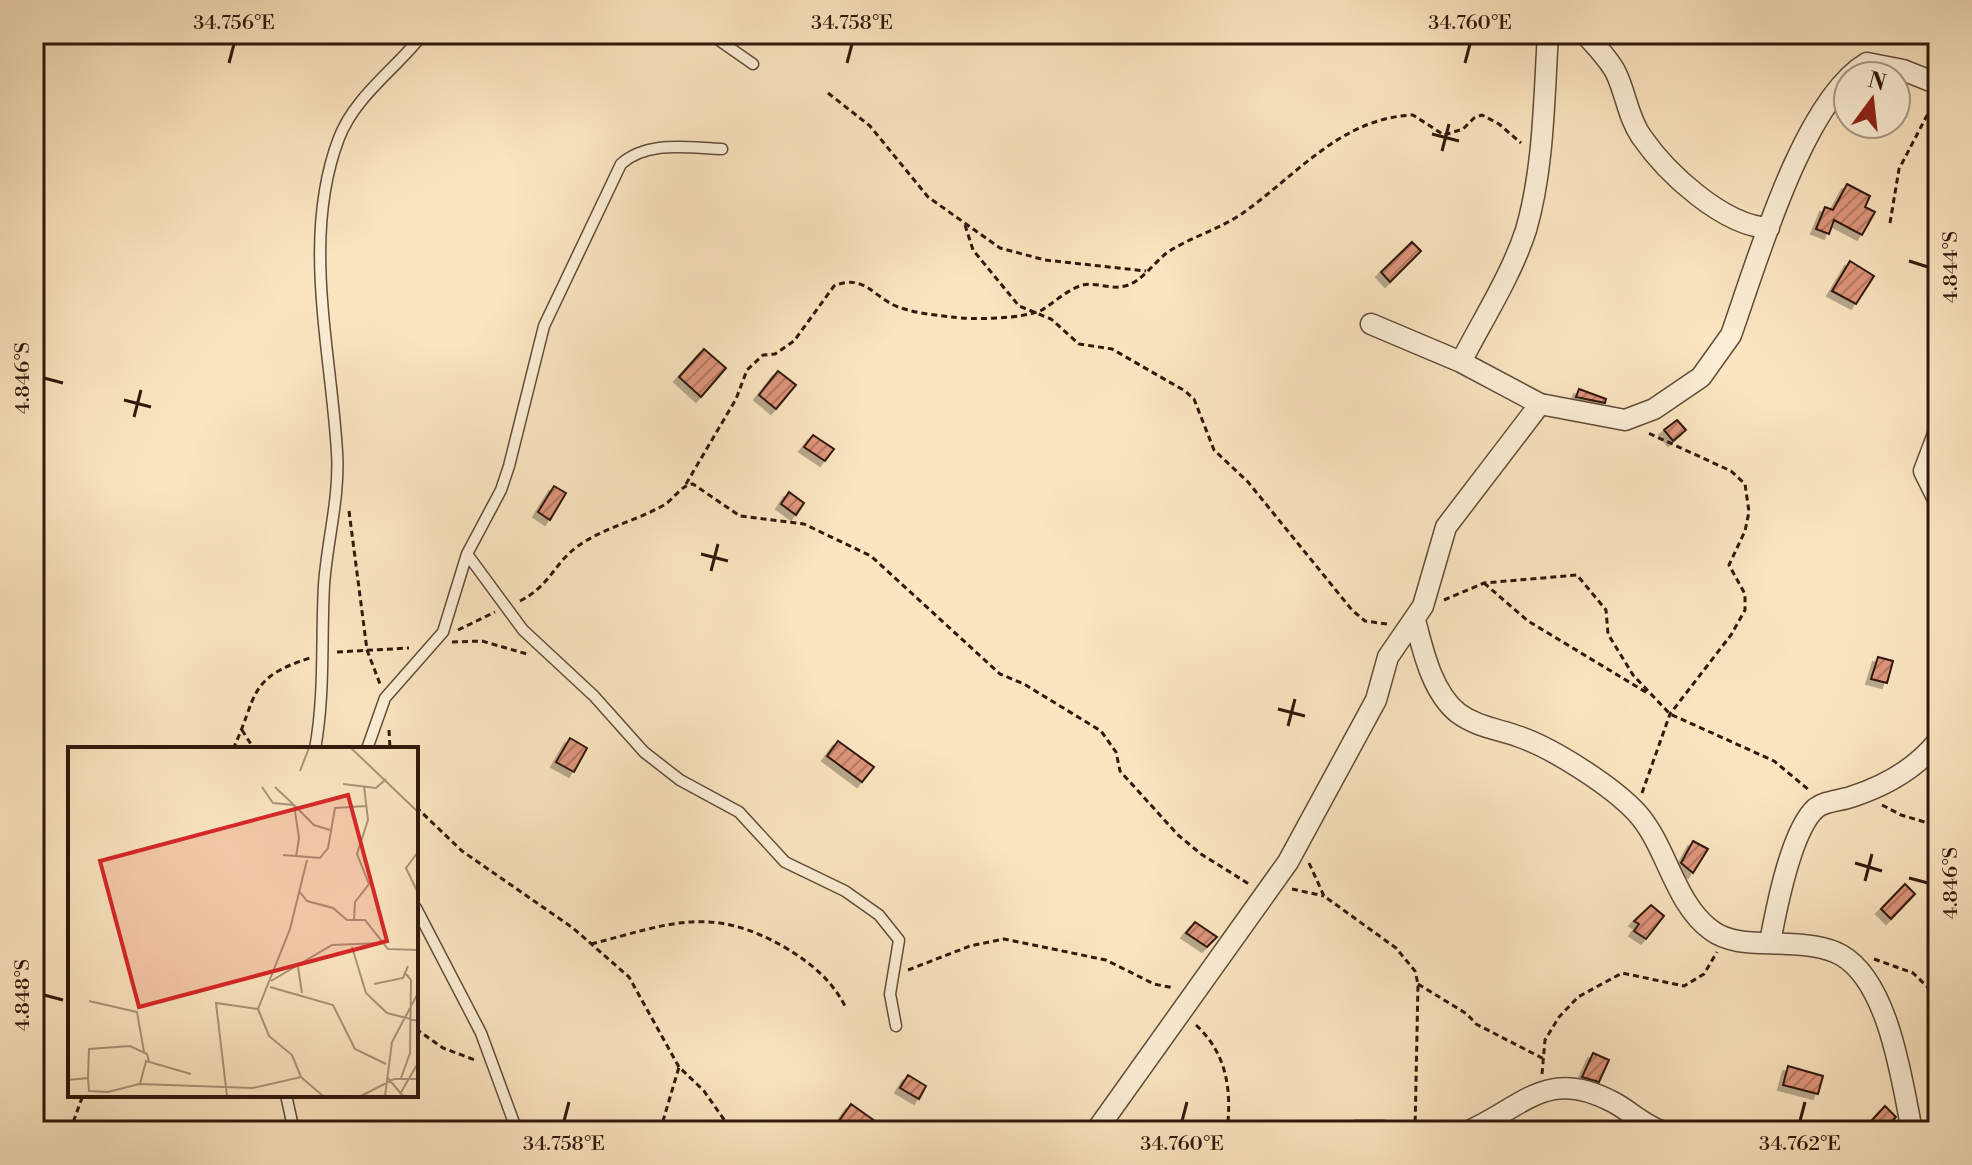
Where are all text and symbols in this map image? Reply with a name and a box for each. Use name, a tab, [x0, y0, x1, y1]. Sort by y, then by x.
text: 34.756°E	[193, 11, 275, 36]
text: 34.758°E	[811, 11, 893, 36]
text: 34.760°E	[1428, 11, 1512, 36]
north arrow	[1832, 60, 1912, 140]
text: N	[1865, 67, 1889, 98]
text: 4.844°S	[1939, 231, 1964, 303]
text: 4.846°S	[11, 342, 36, 414]
inset map	[68, 747, 418, 1097]
text: 4.846°S	[1939, 847, 1964, 919]
text: 4.848°S	[11, 959, 36, 1031]
text: 34.758°E	[523, 1132, 605, 1157]
text: 34.760°E	[1140, 1132, 1224, 1157]
text: 34.762°E	[1759, 1132, 1841, 1157]

